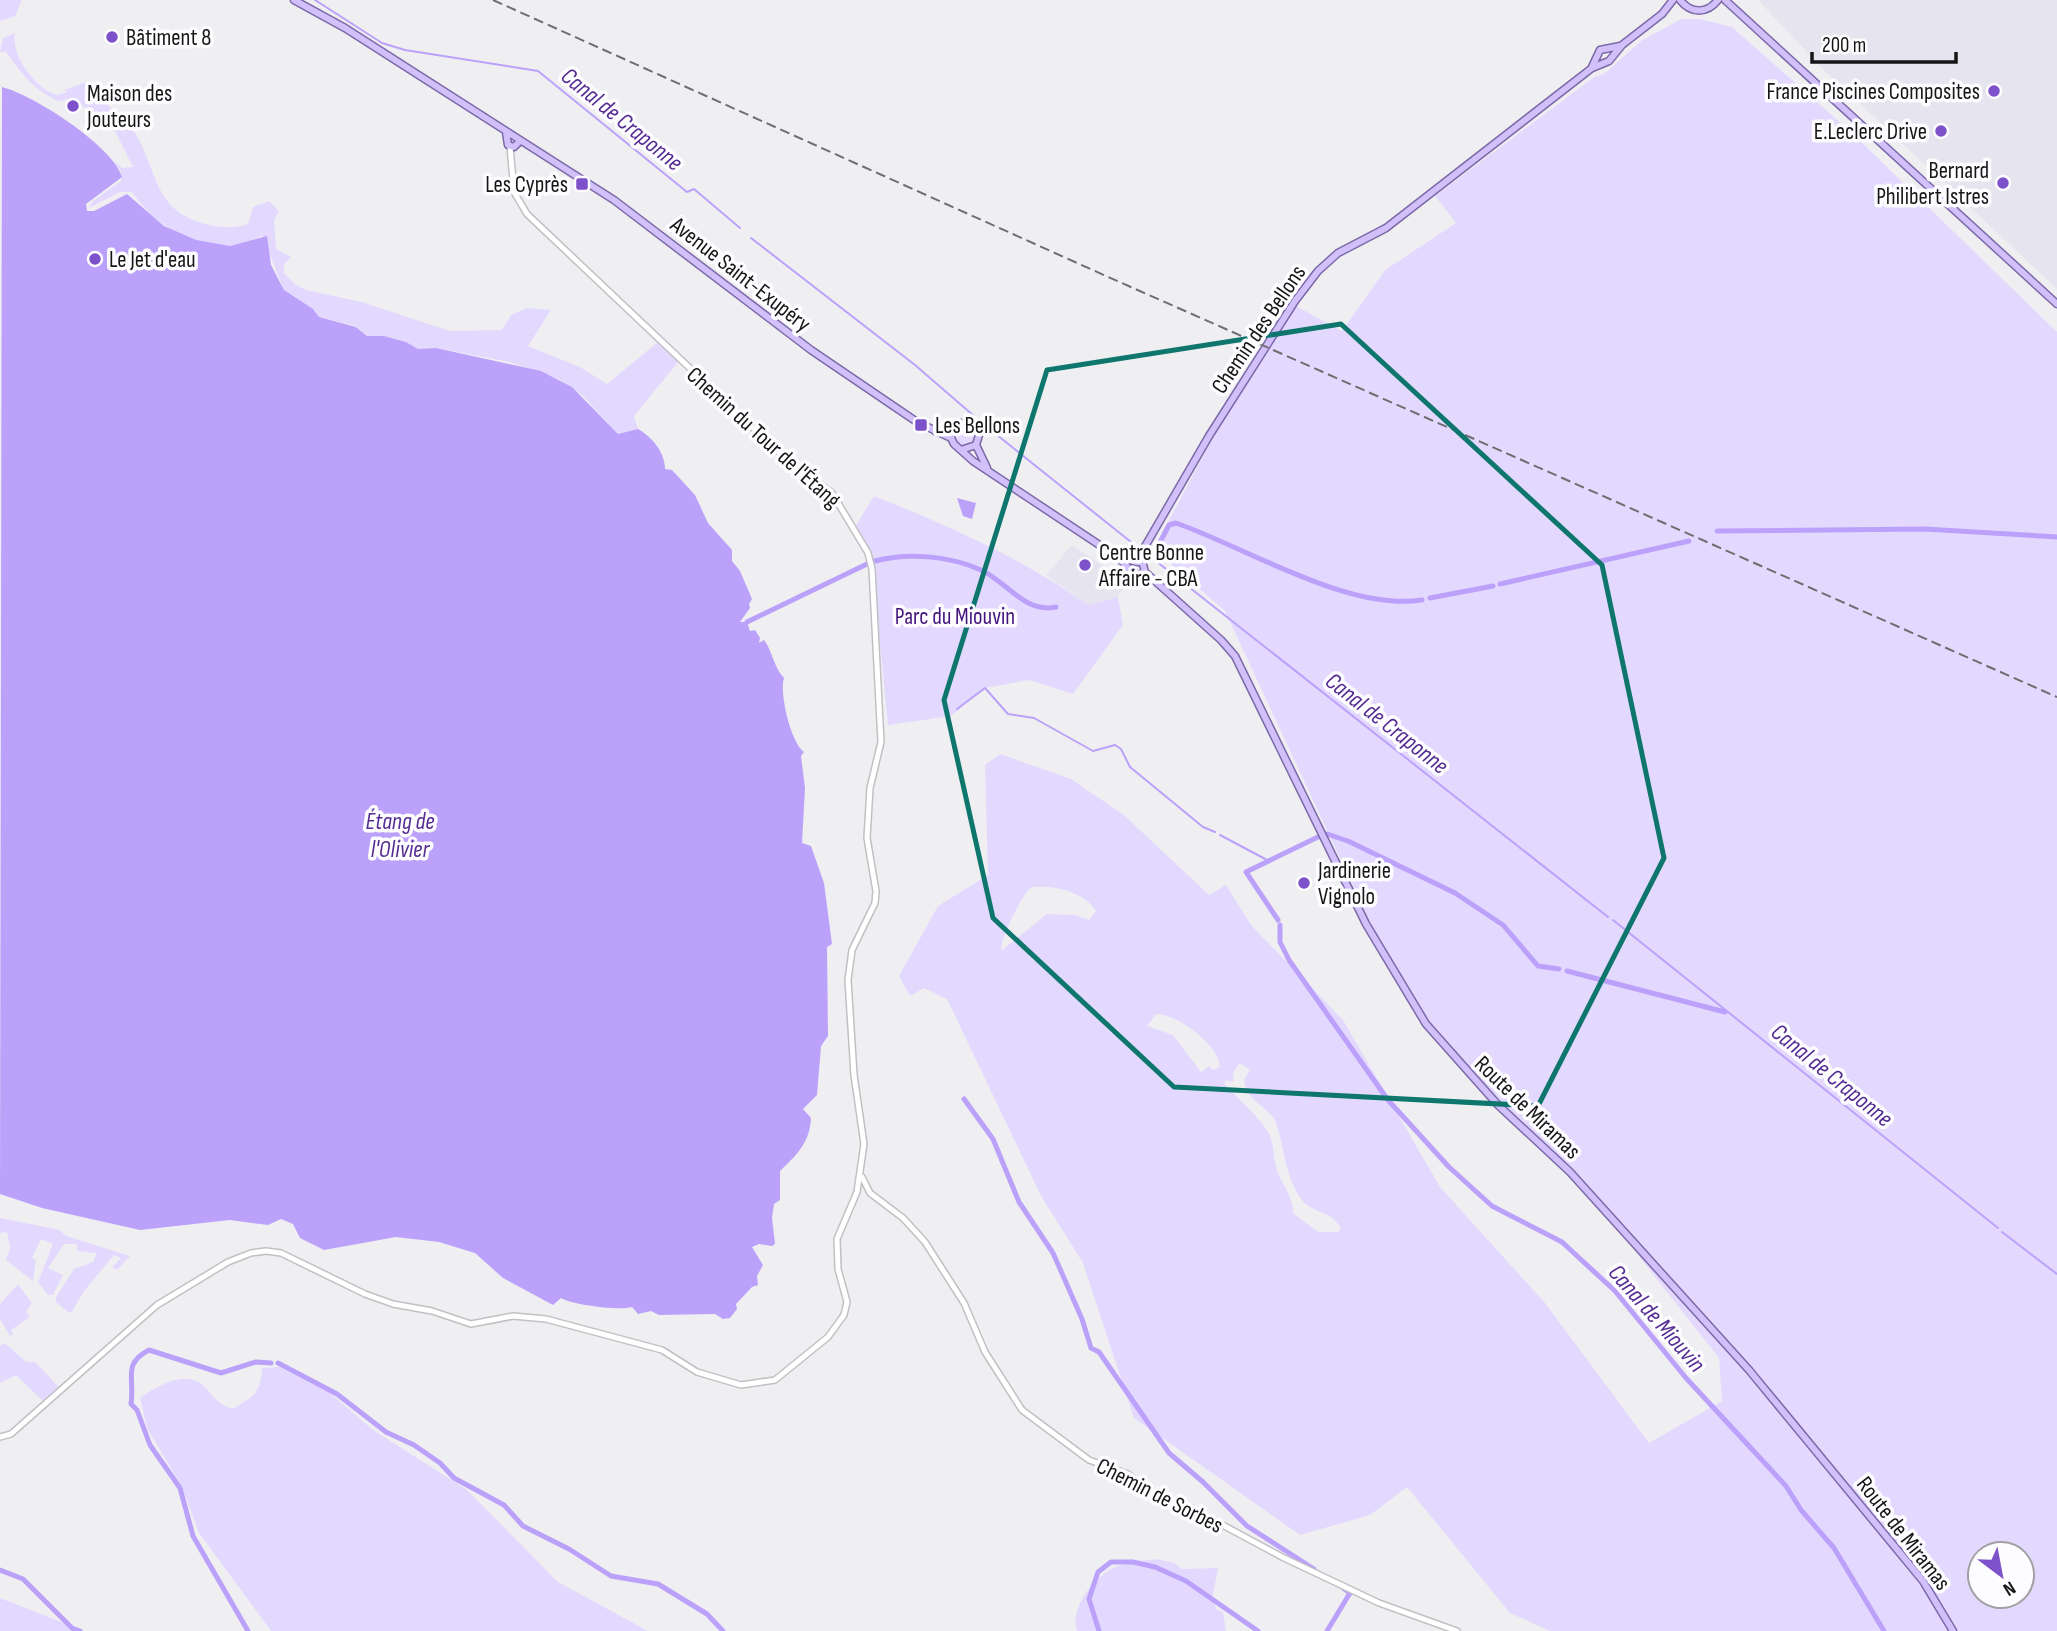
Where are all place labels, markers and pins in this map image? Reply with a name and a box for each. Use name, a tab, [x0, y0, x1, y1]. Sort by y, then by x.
place label: Bâtiment 8	[126, 24, 211, 52]
marker: Bâtiment 8	[104, 29, 120, 45]
place label: France Piscines Composites	[1766, 78, 1980, 106]
place label: Maison des Jouteurs	[86, 80, 172, 134]
marker: France Piscines Composites	[1986, 83, 2002, 99]
marker: Maison des Jouteurs	[65, 98, 81, 114]
place label: E.Leclerc Drive	[1814, 118, 1927, 146]
marker: E.Leclerc Drive	[1933, 123, 1949, 139]
place label: Bernard Philibert Istres	[1876, 157, 1989, 211]
place label: Les Cyprès	[485, 171, 568, 199]
marker: Bernard Philibert Istres	[1995, 175, 2011, 191]
marker: Les Cyprès	[574, 176, 590, 192]
place label: Le Jet d'eau	[109, 246, 196, 274]
marker: Le Jet d'eau	[87, 251, 103, 267]
place label: Les Bellons	[935, 412, 1020, 440]
marker: Les Bellons	[913, 417, 929, 433]
place label: Centre Bonne Affaire - CBA	[1098, 539, 1204, 593]
marker: Centre Bonne Affaire - CBA	[1077, 557, 1093, 573]
place label: Jardinerie Vignolo	[1317, 857, 1391, 911]
marker: Jardinerie Vignolo	[1296, 875, 1312, 891]

